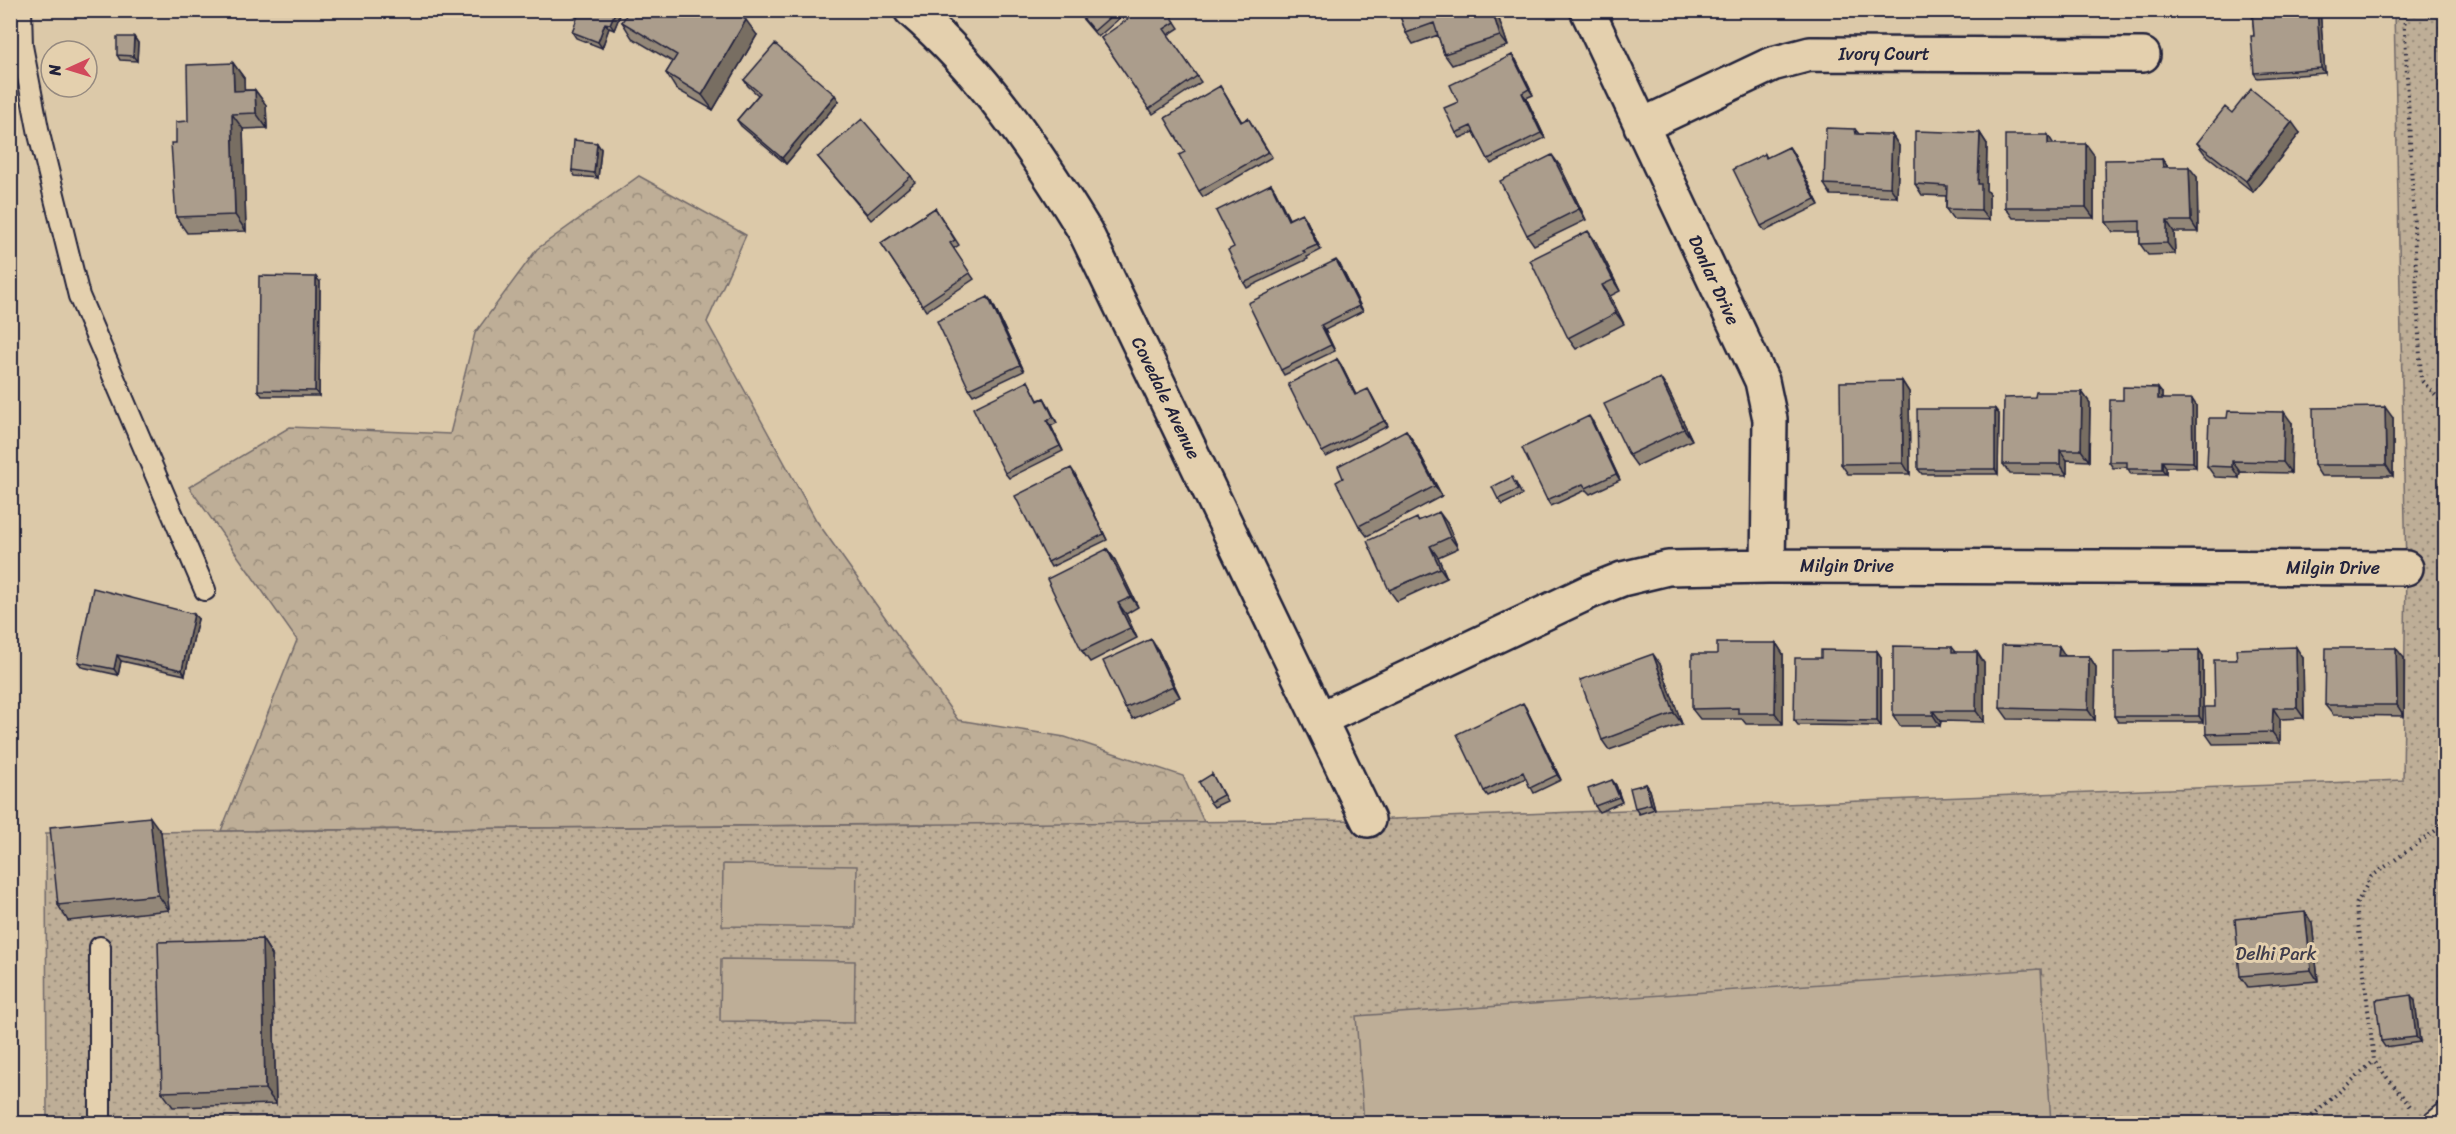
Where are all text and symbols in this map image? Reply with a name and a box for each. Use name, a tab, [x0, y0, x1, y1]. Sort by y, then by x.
street label: Ivory Court	[1837, 38, 1930, 70]
north arrow	[39, 39, 99, 99]
text: N	[40, 63, 69, 78]
street label: Donlar Drive	[1679, 229, 1749, 331]
street label: Covedale Avenue	[1122, 331, 1210, 465]
street label: Milgin Drive	[1800, 550, 1894, 582]
street label: Milgin Drive	[2286, 552, 2380, 584]
park label: Delhi Park	[2236, 938, 2317, 970]

